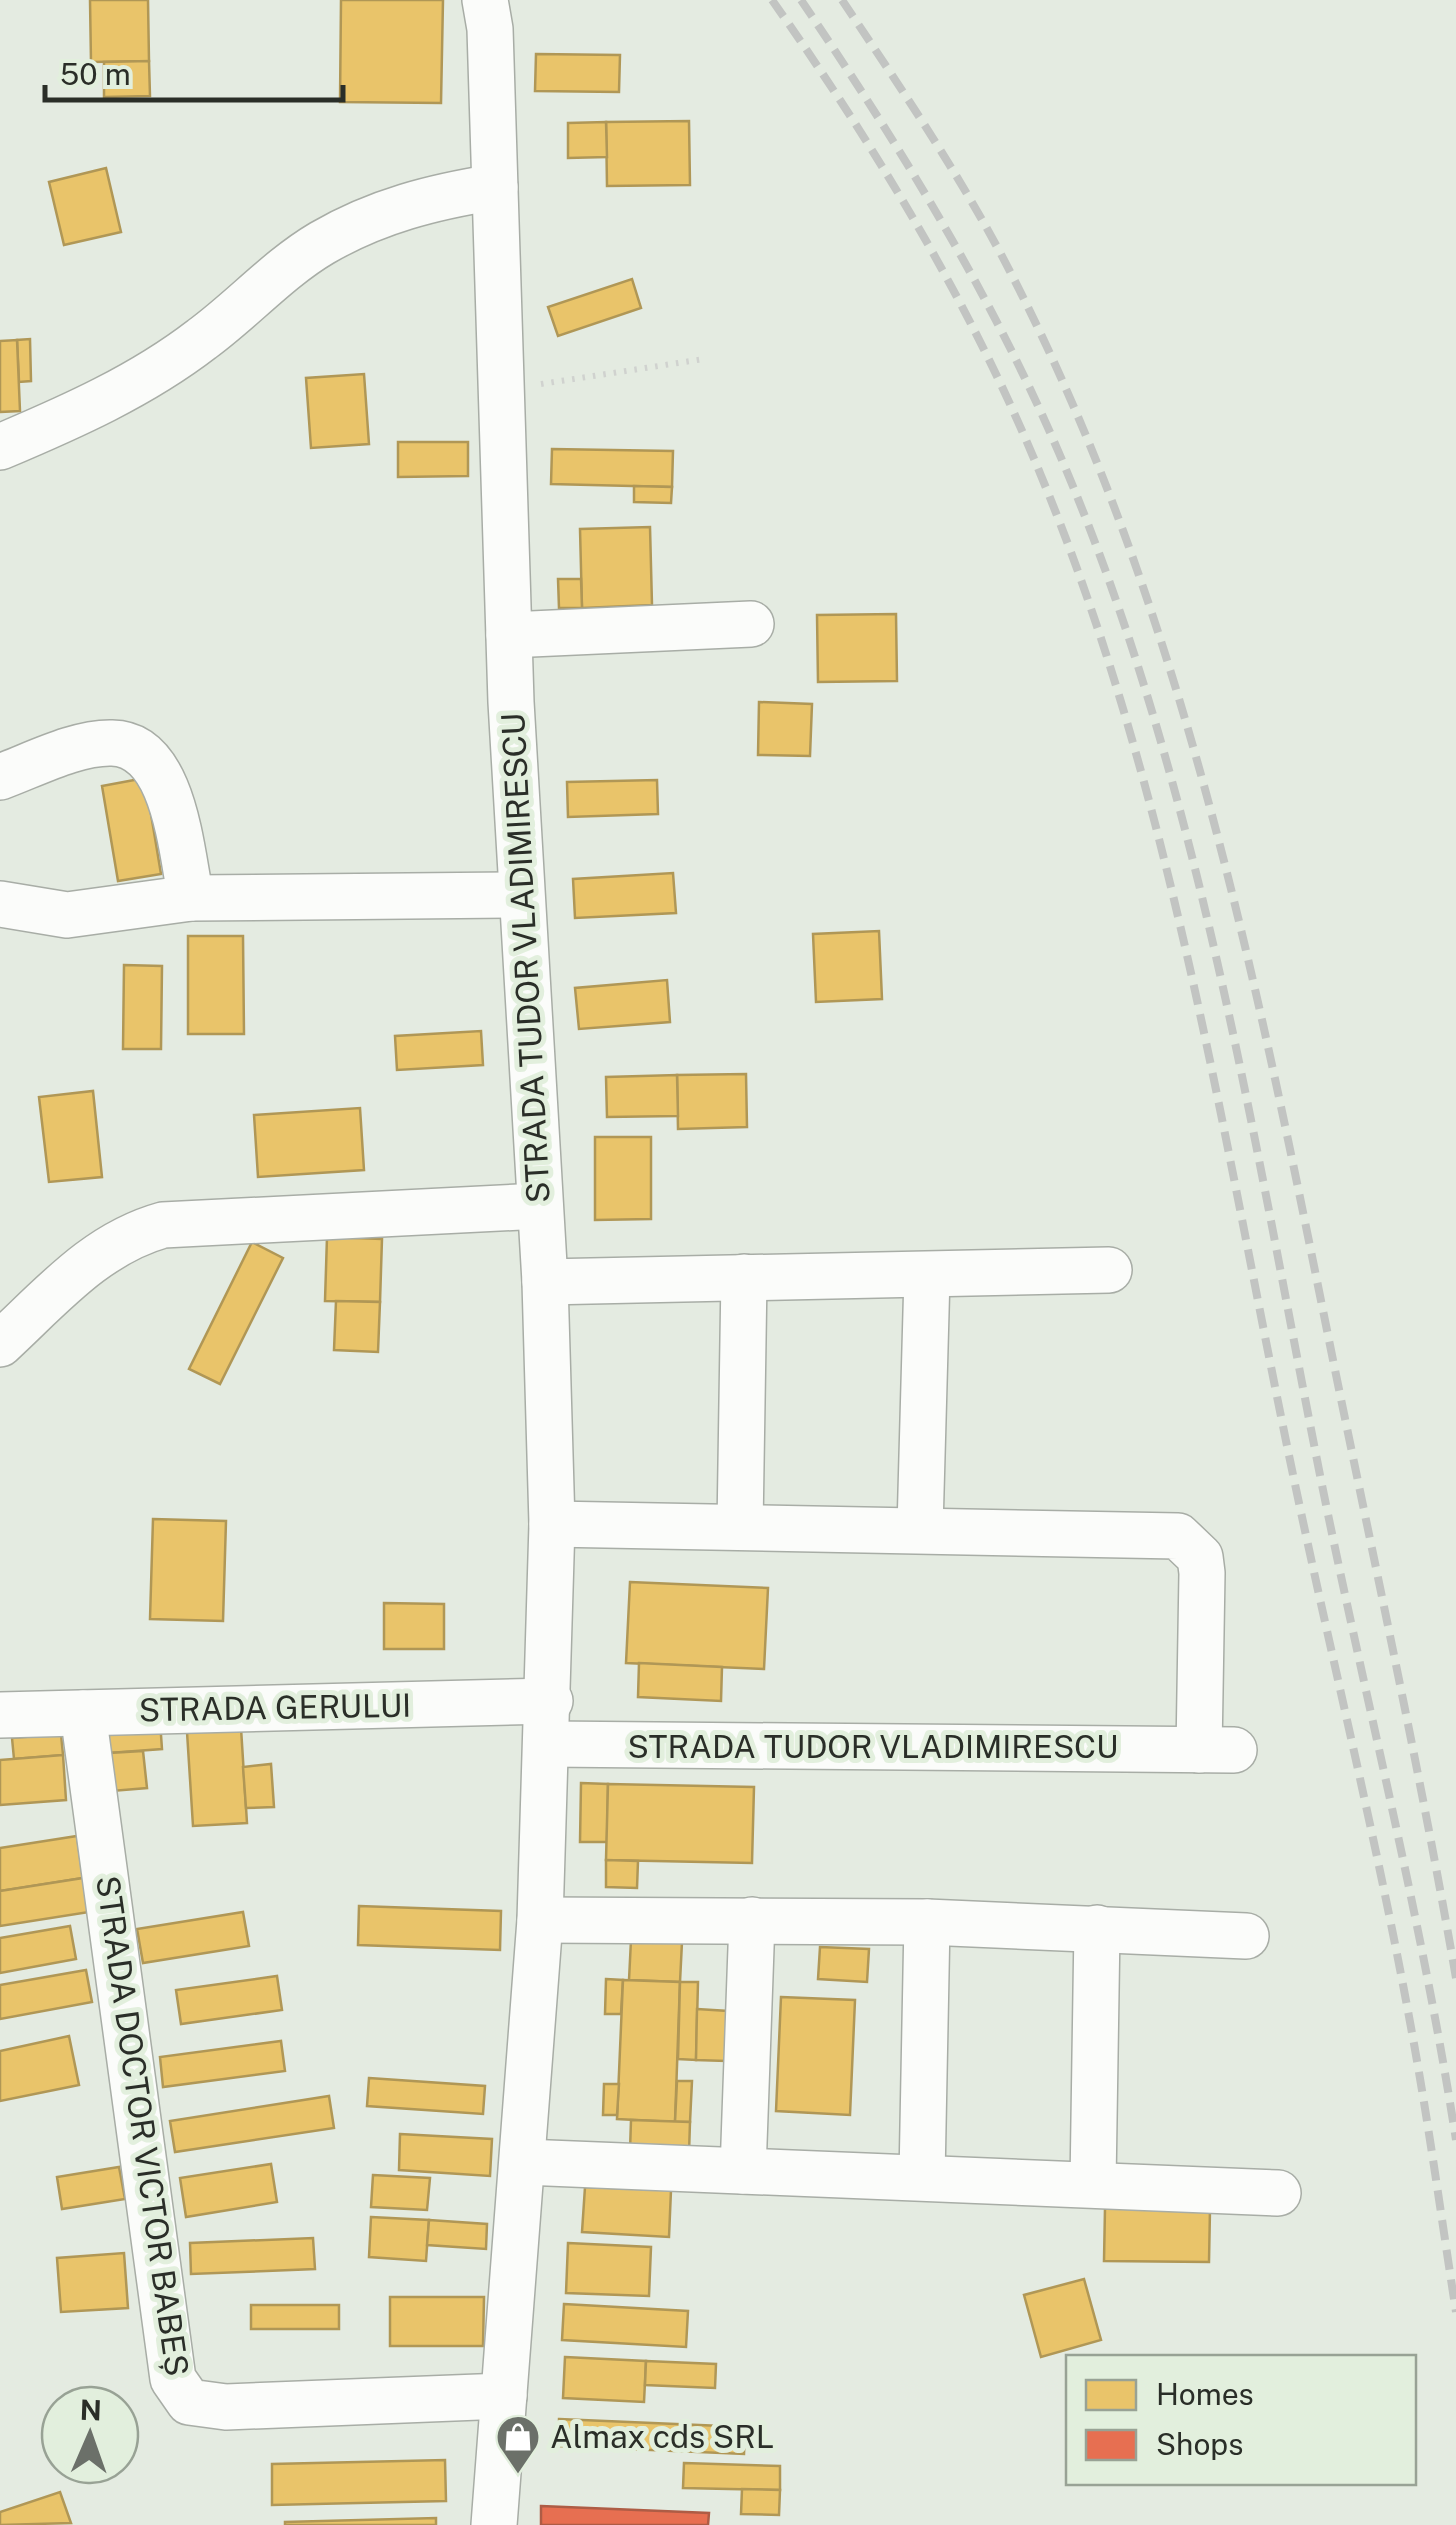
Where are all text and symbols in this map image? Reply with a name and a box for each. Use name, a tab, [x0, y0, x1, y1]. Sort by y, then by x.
scale bar	[45, 40, 342, 102]
text: 50 m	[60, 56, 131, 92]
street label: STRADA TUDOR VLADIMIRESCU	[494, 712, 557, 1204]
street label: STRADA GERULUI	[139, 1687, 411, 1728]
street label: STRADA TUDOR VLADIMIRESCU	[628, 1728, 1118, 1765]
street label: STRADA DOCTOR VICTOR BABEȘ	[89, 1873, 196, 2379]
legend	[1066, 2355, 1416, 2485]
text: Homes	[1156, 2376, 1254, 2412]
north arrow	[40, 2385, 140, 2485]
text: N	[79, 2393, 102, 2426]
shop icon: Almax cds SRL	[495, 2414, 541, 2475]
place label: Almax cds SRL	[550, 2418, 774, 2455]
text: Shops	[1156, 2426, 1243, 2462]

